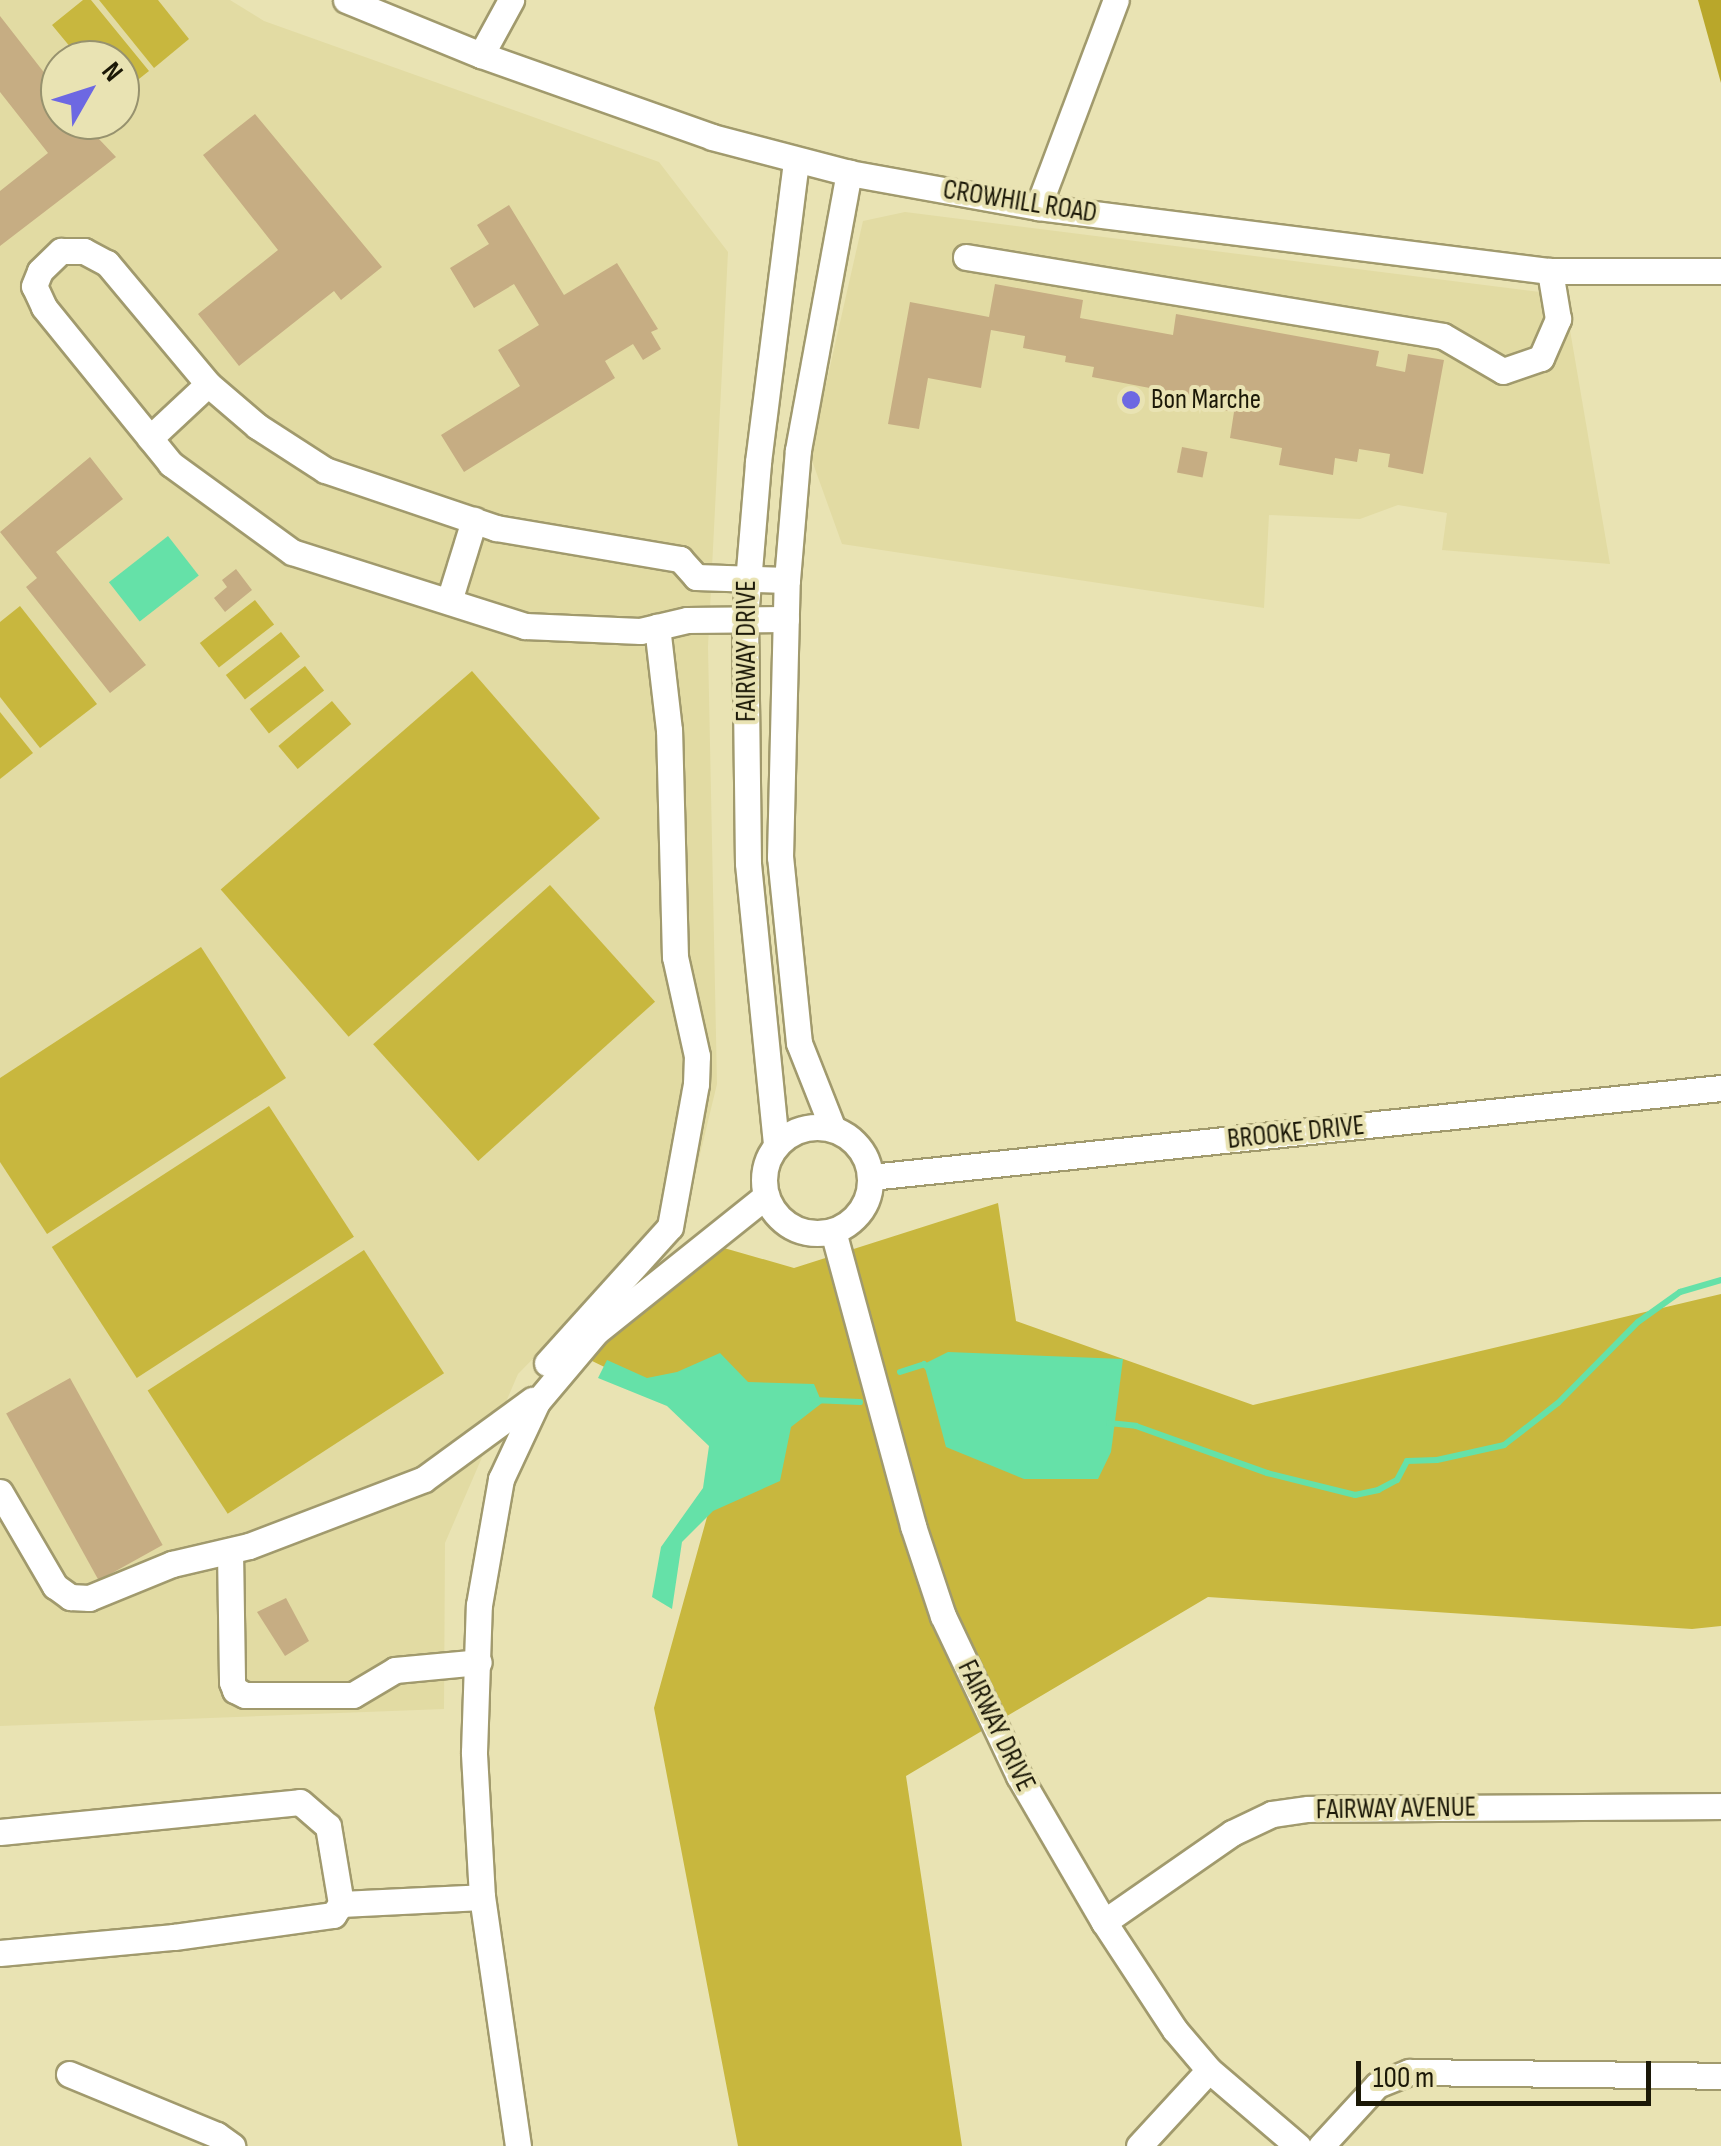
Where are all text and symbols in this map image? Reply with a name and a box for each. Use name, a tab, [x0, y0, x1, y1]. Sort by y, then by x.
north arrow	[40, 40, 140, 140]
text: N	[95, 56, 130, 88]
street label: CROWHILL ROAD	[941, 173, 1099, 231]
place label: Bon Marche	[1151, 383, 1261, 417]
marker: Bon Marche	[1120, 389, 1142, 411]
street label: FAIRWAY DRIVE	[730, 580, 764, 722]
street label: BROOKE DRIVE	[1226, 1109, 1366, 1157]
street label: FAIRWAY DRIVE	[950, 1655, 1042, 1797]
street label: FAIRWAY AVENUE	[1316, 1791, 1476, 1827]
scale bar	[1361, 2041, 1656, 2103]
text: 100 m	[1373, 2060, 1434, 2096]

